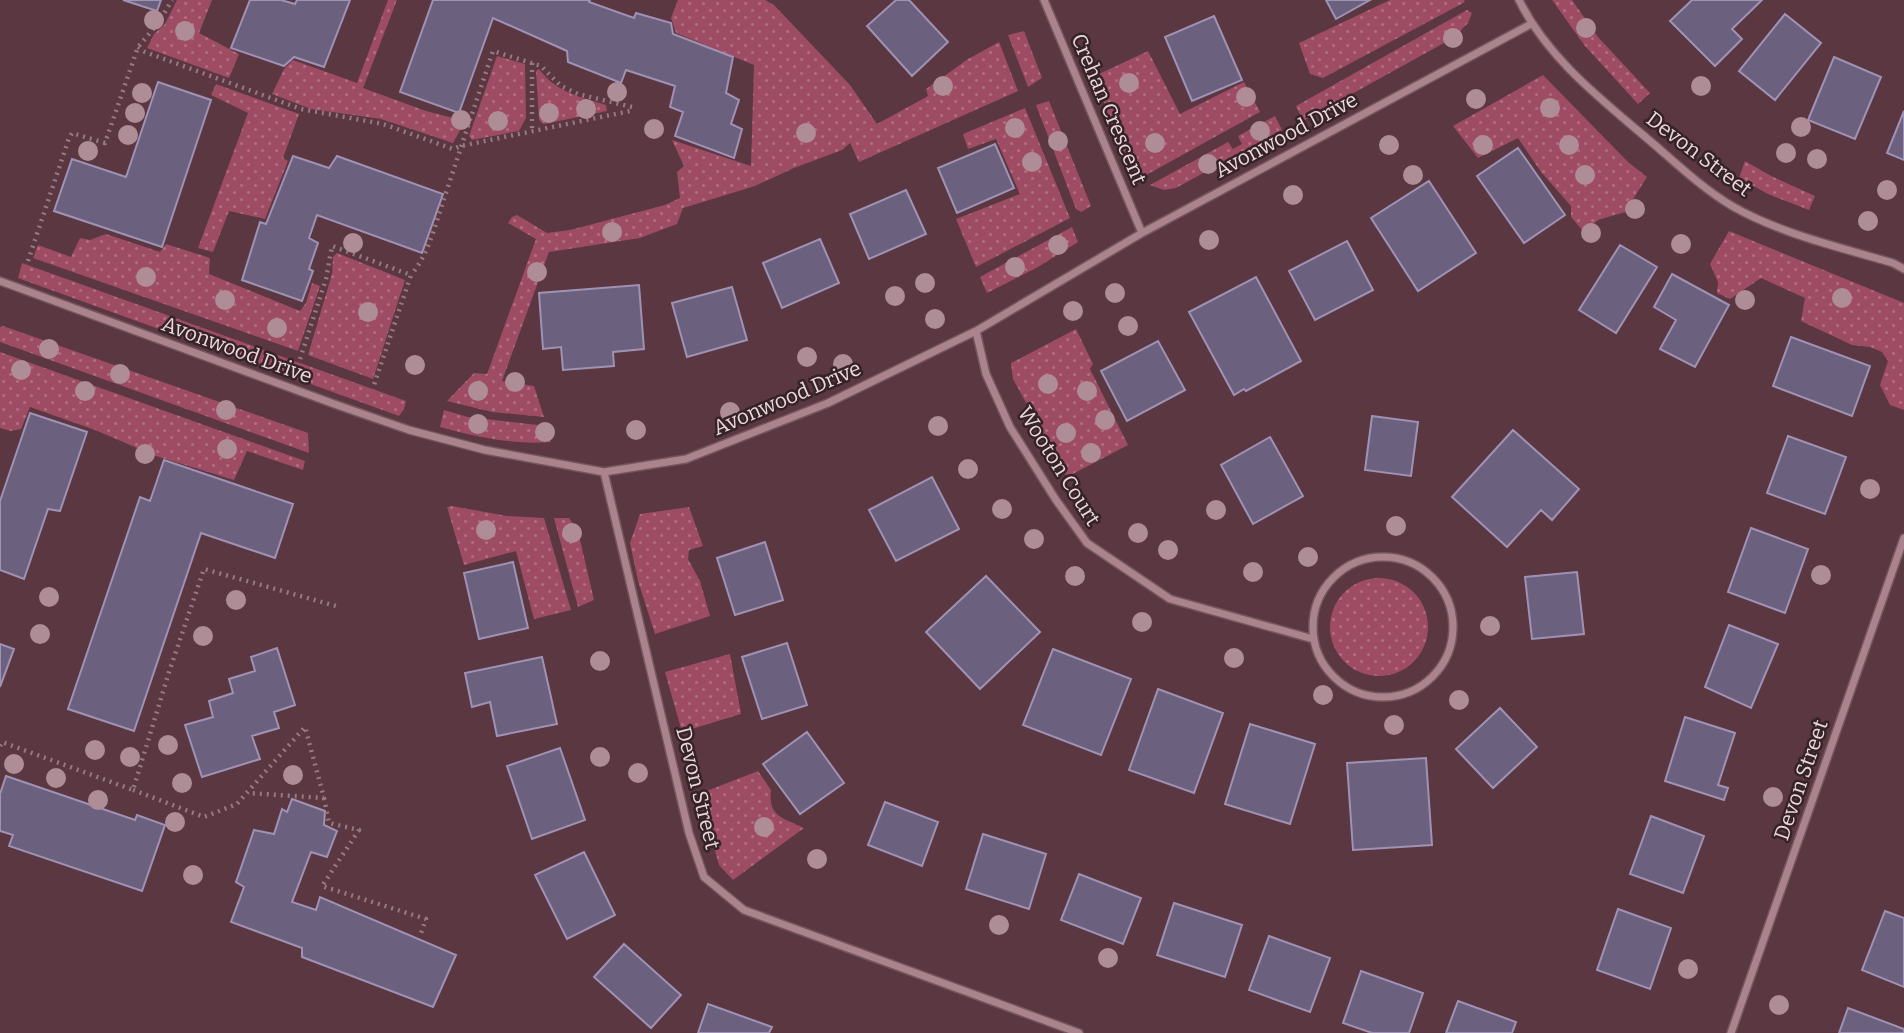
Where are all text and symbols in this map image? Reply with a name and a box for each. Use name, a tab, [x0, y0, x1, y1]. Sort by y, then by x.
street label: Crehan Crescent	[1066, 30, 1153, 189]
street label: Avonwood Drive	[1210, 86, 1362, 184]
street label: Devon Street	[1641, 106, 1757, 202]
street label: Avonwood Drive	[158, 311, 316, 389]
street label: Avonwood Drive	[709, 355, 865, 441]
street label: Wooton Court	[1012, 401, 1106, 531]
street label: Devon Street	[1768, 716, 1834, 844]
street label: Devon Street	[670, 724, 726, 852]

